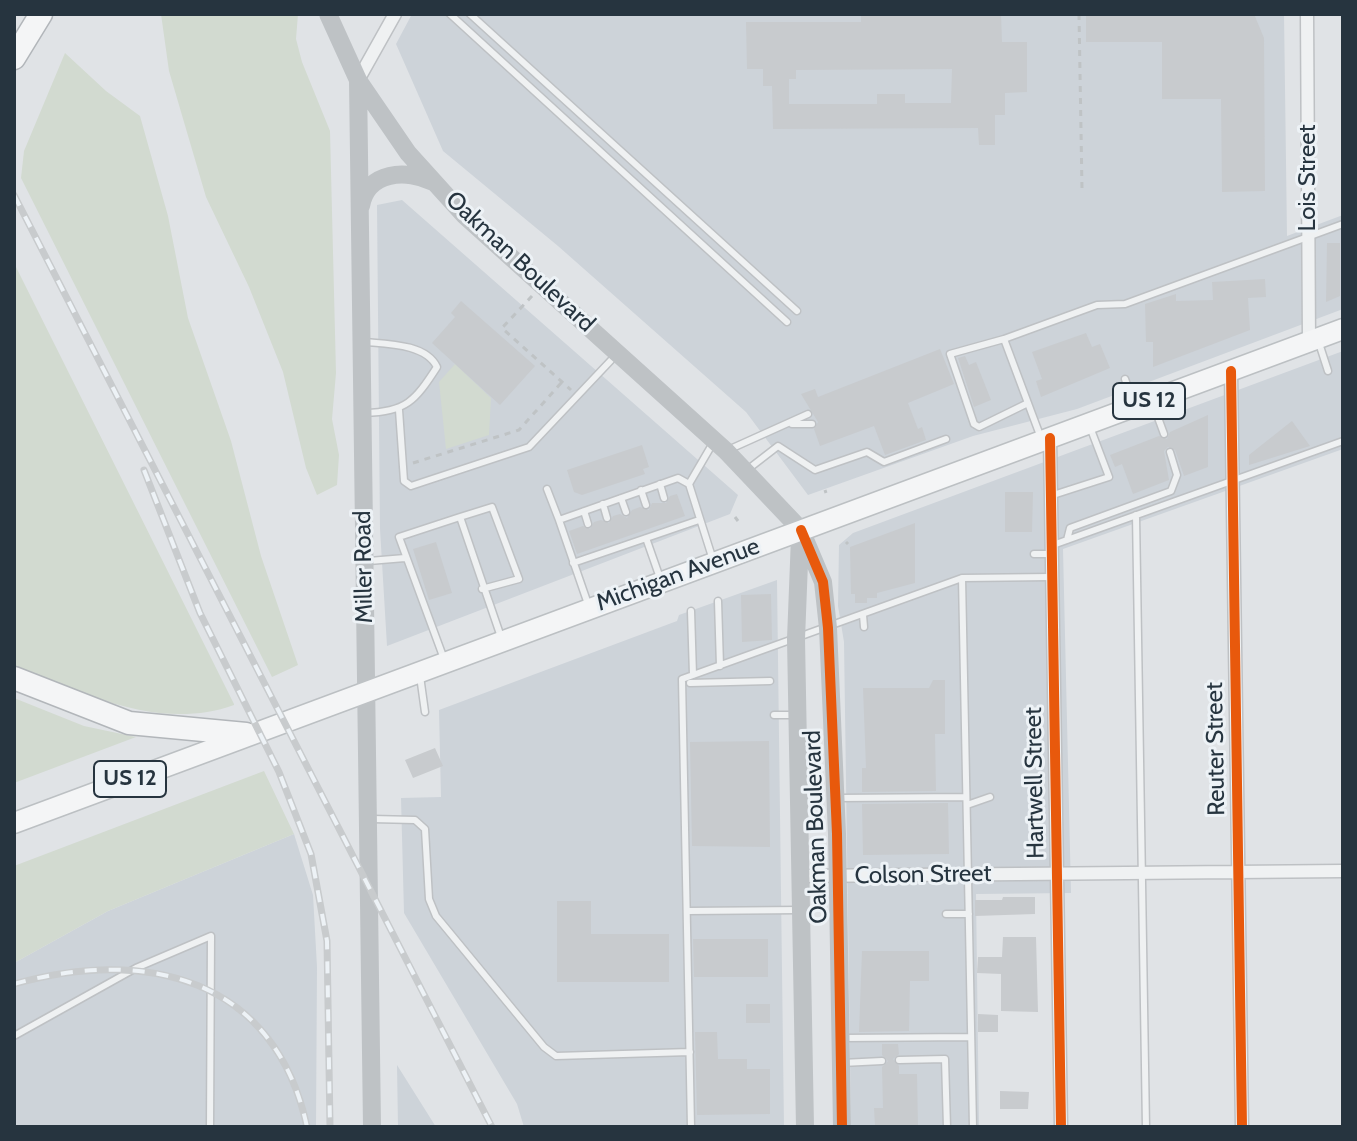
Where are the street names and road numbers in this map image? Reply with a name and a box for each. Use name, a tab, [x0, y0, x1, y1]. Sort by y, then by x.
street label: Lois Street	[1294, 124, 1322, 232]
street label: Oakman Boulevard	[439, 185, 601, 339]
road number: US 12	[1113, 383, 1185, 419]
street label: Miller Road	[349, 510, 379, 624]
street label: Michigan Avenue	[592, 532, 764, 618]
street label: Reuter Street	[1200, 682, 1232, 816]
street label: Hartwell Street	[1019, 707, 1051, 859]
street label: Oakman Boulevard	[798, 730, 834, 924]
road number: US 12	[94, 761, 166, 797]
street label: Colson Street	[854, 859, 992, 891]

